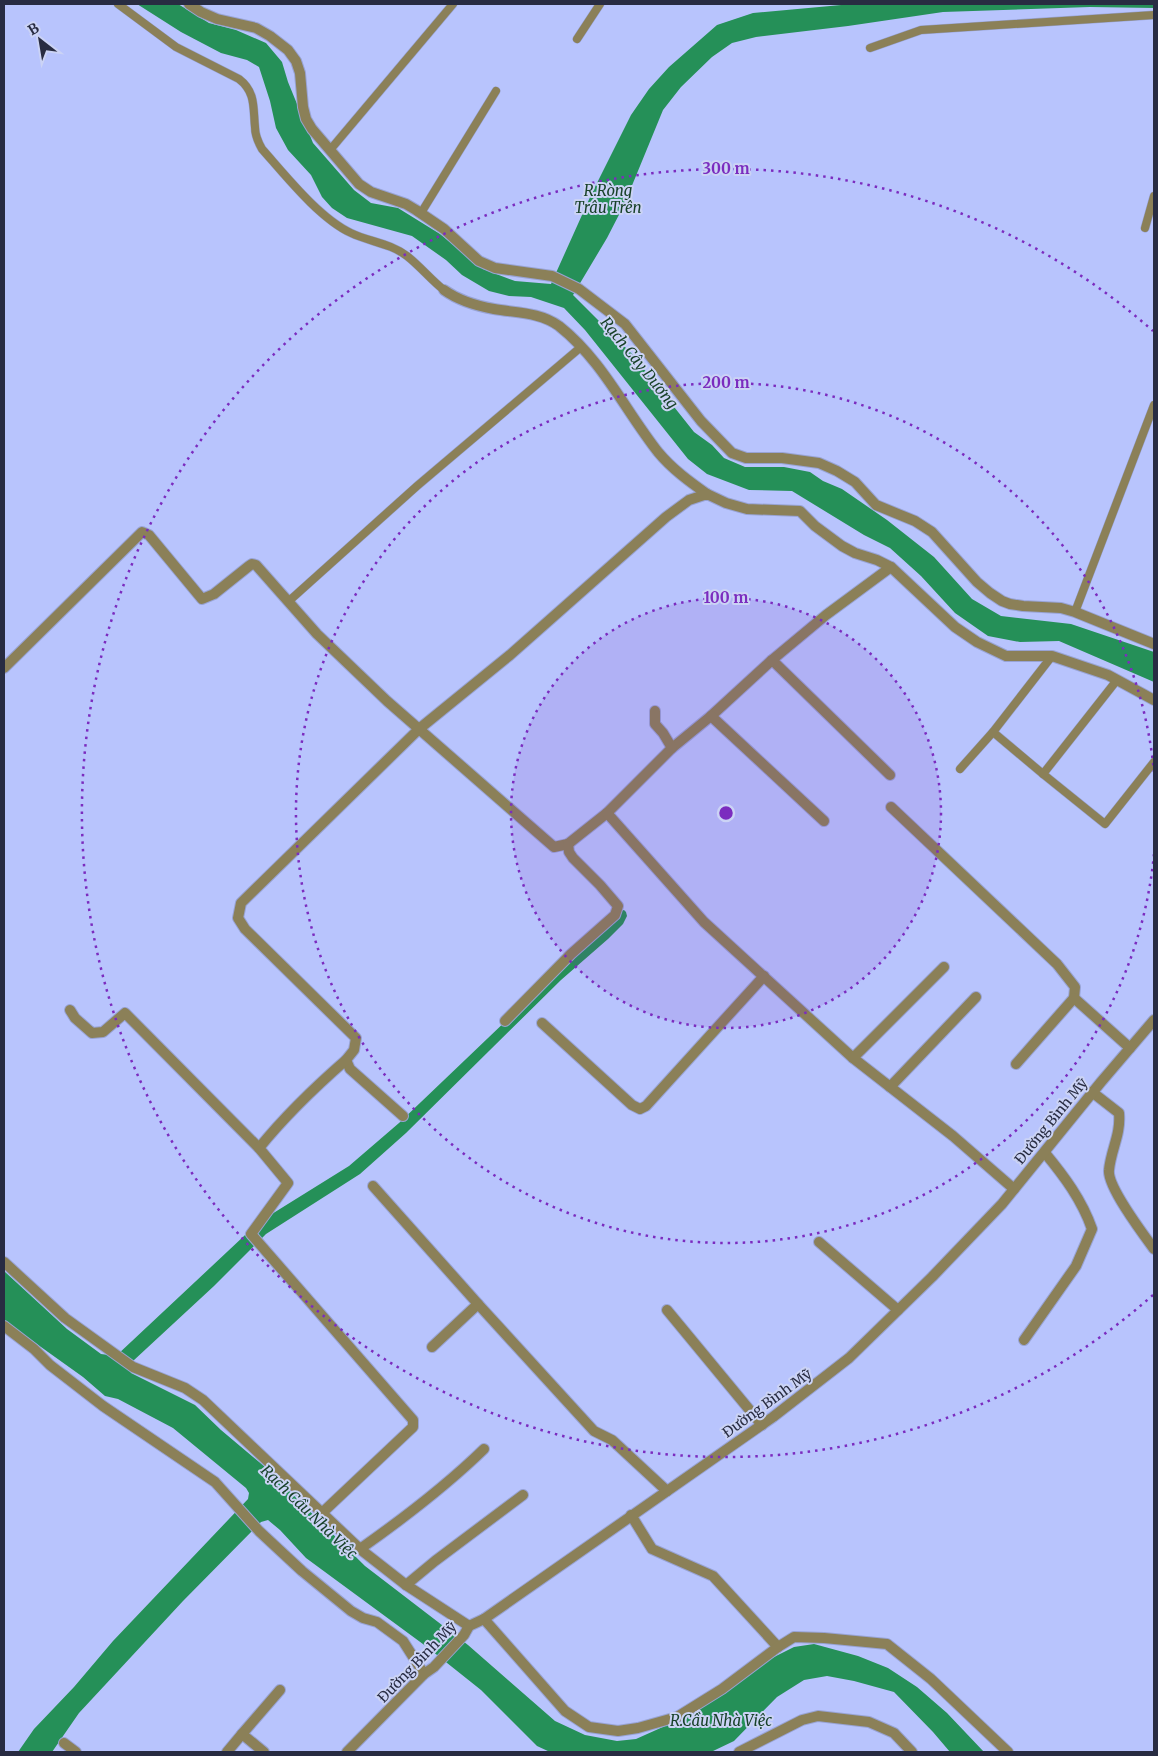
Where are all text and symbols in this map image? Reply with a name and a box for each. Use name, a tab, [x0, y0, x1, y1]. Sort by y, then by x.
north arrow	[15, 15, 65, 65]
text: B	[24, 19, 42, 39]
text: 300 m	[702, 159, 750, 178]
water label: R.Ròng Trâu Trên	[574, 181, 642, 217]
water label: Rạch Cây Dương	[597, 313, 682, 412]
text: 200 m	[702, 373, 750, 392]
text: 100 m	[704, 588, 748, 607]
centre of rings	[717, 804, 735, 822]
street label: Đường Bình Mỹ	[1011, 1073, 1092, 1168]
street label: Đường Bình Mỹ	[719, 1364, 816, 1441]
water label: Rạch Cầu Nhà Việc	[257, 1461, 362, 1563]
street label: Đường Bình Mỹ	[374, 1617, 461, 1706]
water label: R.Cầu Nhà Việc	[670, 1711, 772, 1730]

